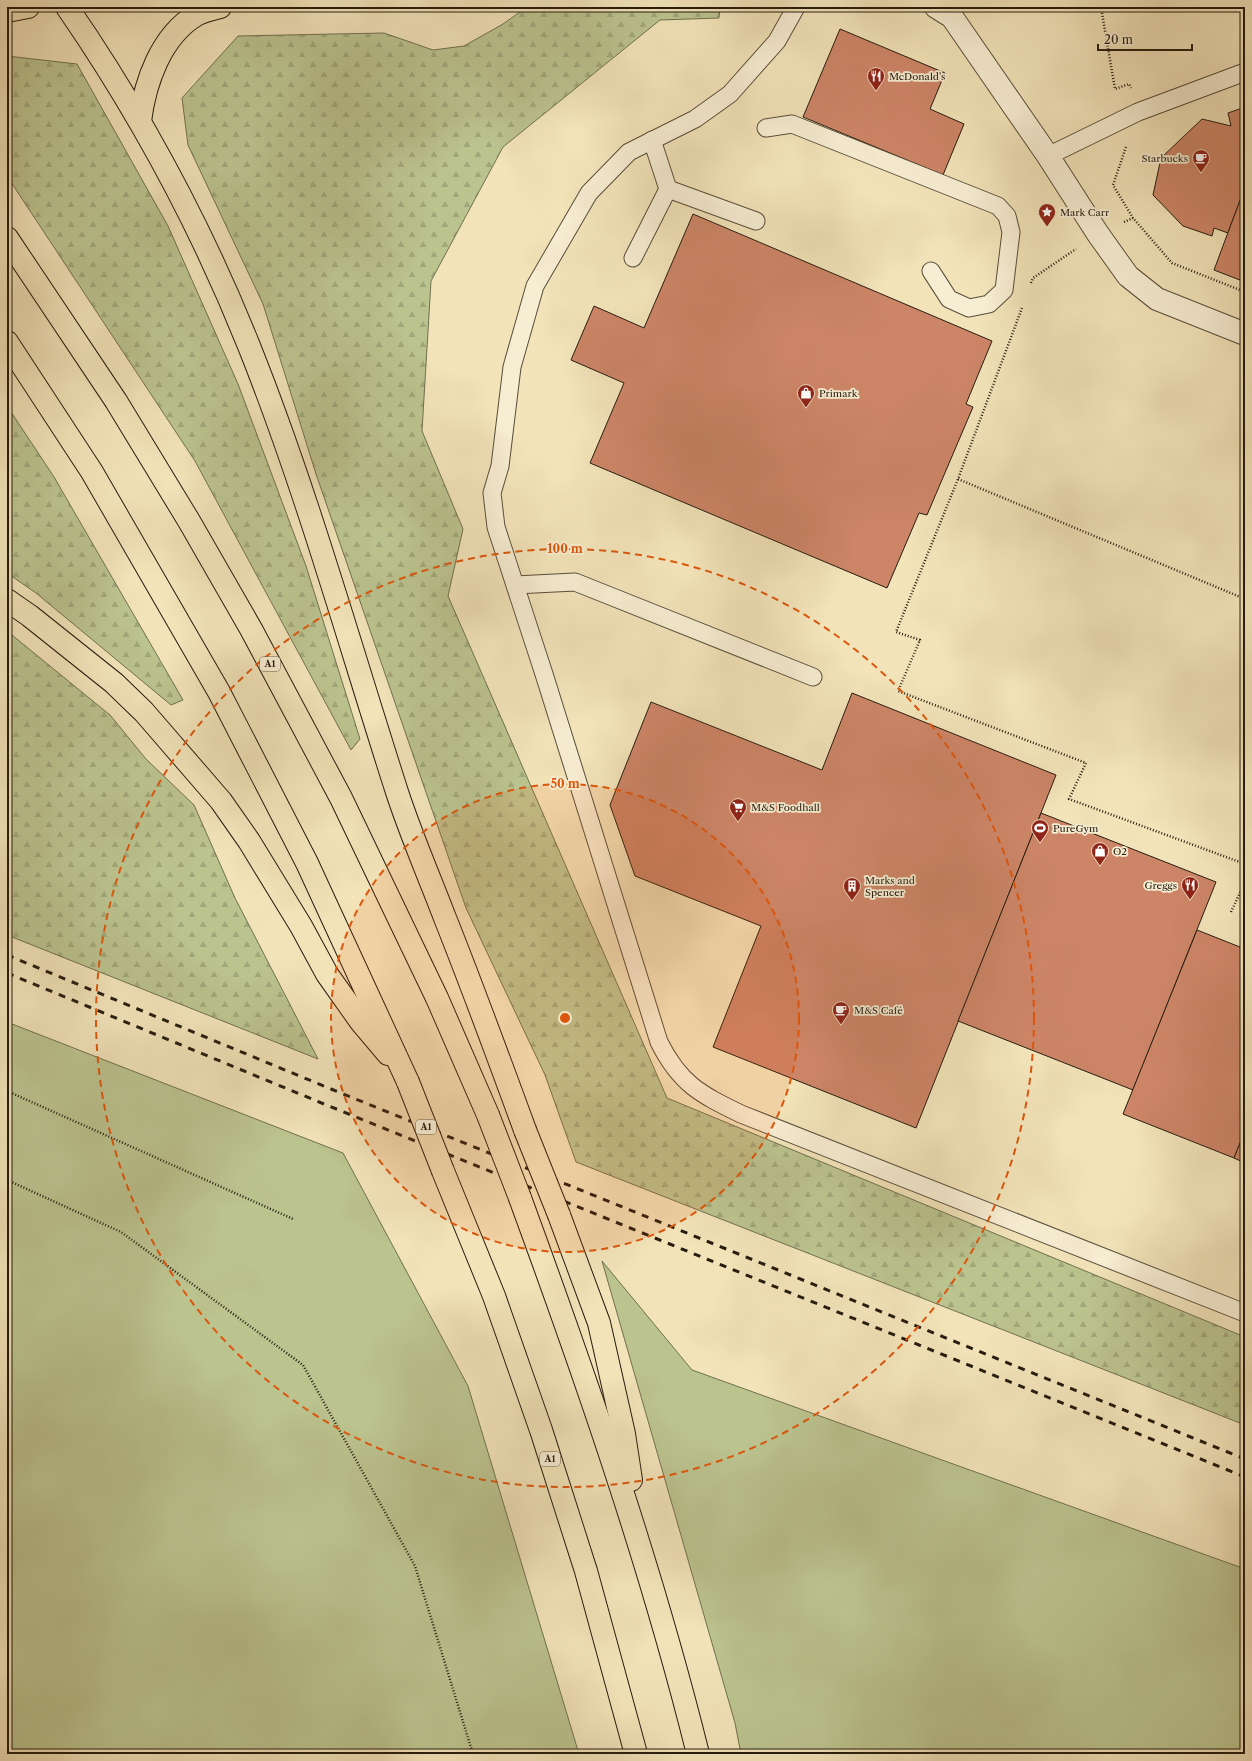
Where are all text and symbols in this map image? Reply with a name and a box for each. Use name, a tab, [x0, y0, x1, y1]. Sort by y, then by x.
scale bar	[1098, 26, 1192, 52]
text: 20 m	[1104, 32, 1133, 47]
restaurant icon: McDonald's	[866, 66, 886, 91]
place label: McDonald's	[889, 70, 945, 83]
cafe icon: Starbucks	[1191, 148, 1211, 173]
place label: Starbucks	[1141, 152, 1188, 165]
place icon: Mark Carr	[1037, 202, 1057, 227]
place label: Mark Carr	[1060, 206, 1110, 219]
shop icon: Primark	[796, 383, 816, 408]
place label: Primark	[819, 387, 859, 400]
text: 100 m	[547, 541, 583, 556]
road number: A1	[260, 657, 280, 671]
text: 50 m	[550, 776, 580, 791]
supermarket icon: M&S Foodhall	[728, 797, 748, 822]
place label: M&S Foodhall	[751, 801, 820, 814]
sports icon: PureGym	[1030, 818, 1050, 843]
place label: PureGym	[1053, 822, 1099, 835]
shop icon: O2	[1090, 841, 1110, 866]
place label: O2	[1113, 845, 1127, 858]
place label: Marks and Spencer	[865, 874, 915, 899]
restaurant icon: Greggs	[1180, 875, 1200, 900]
building icon: Marks and Spencer	[842, 876, 862, 901]
place label: Greggs	[1144, 879, 1177, 892]
cafe icon: M&S Café	[831, 1000, 851, 1025]
place label: M&S Café	[854, 1004, 903, 1017]
centre of rings	[558, 1011, 572, 1025]
road number: A1	[416, 1120, 436, 1134]
road number: A1	[540, 1452, 560, 1466]

